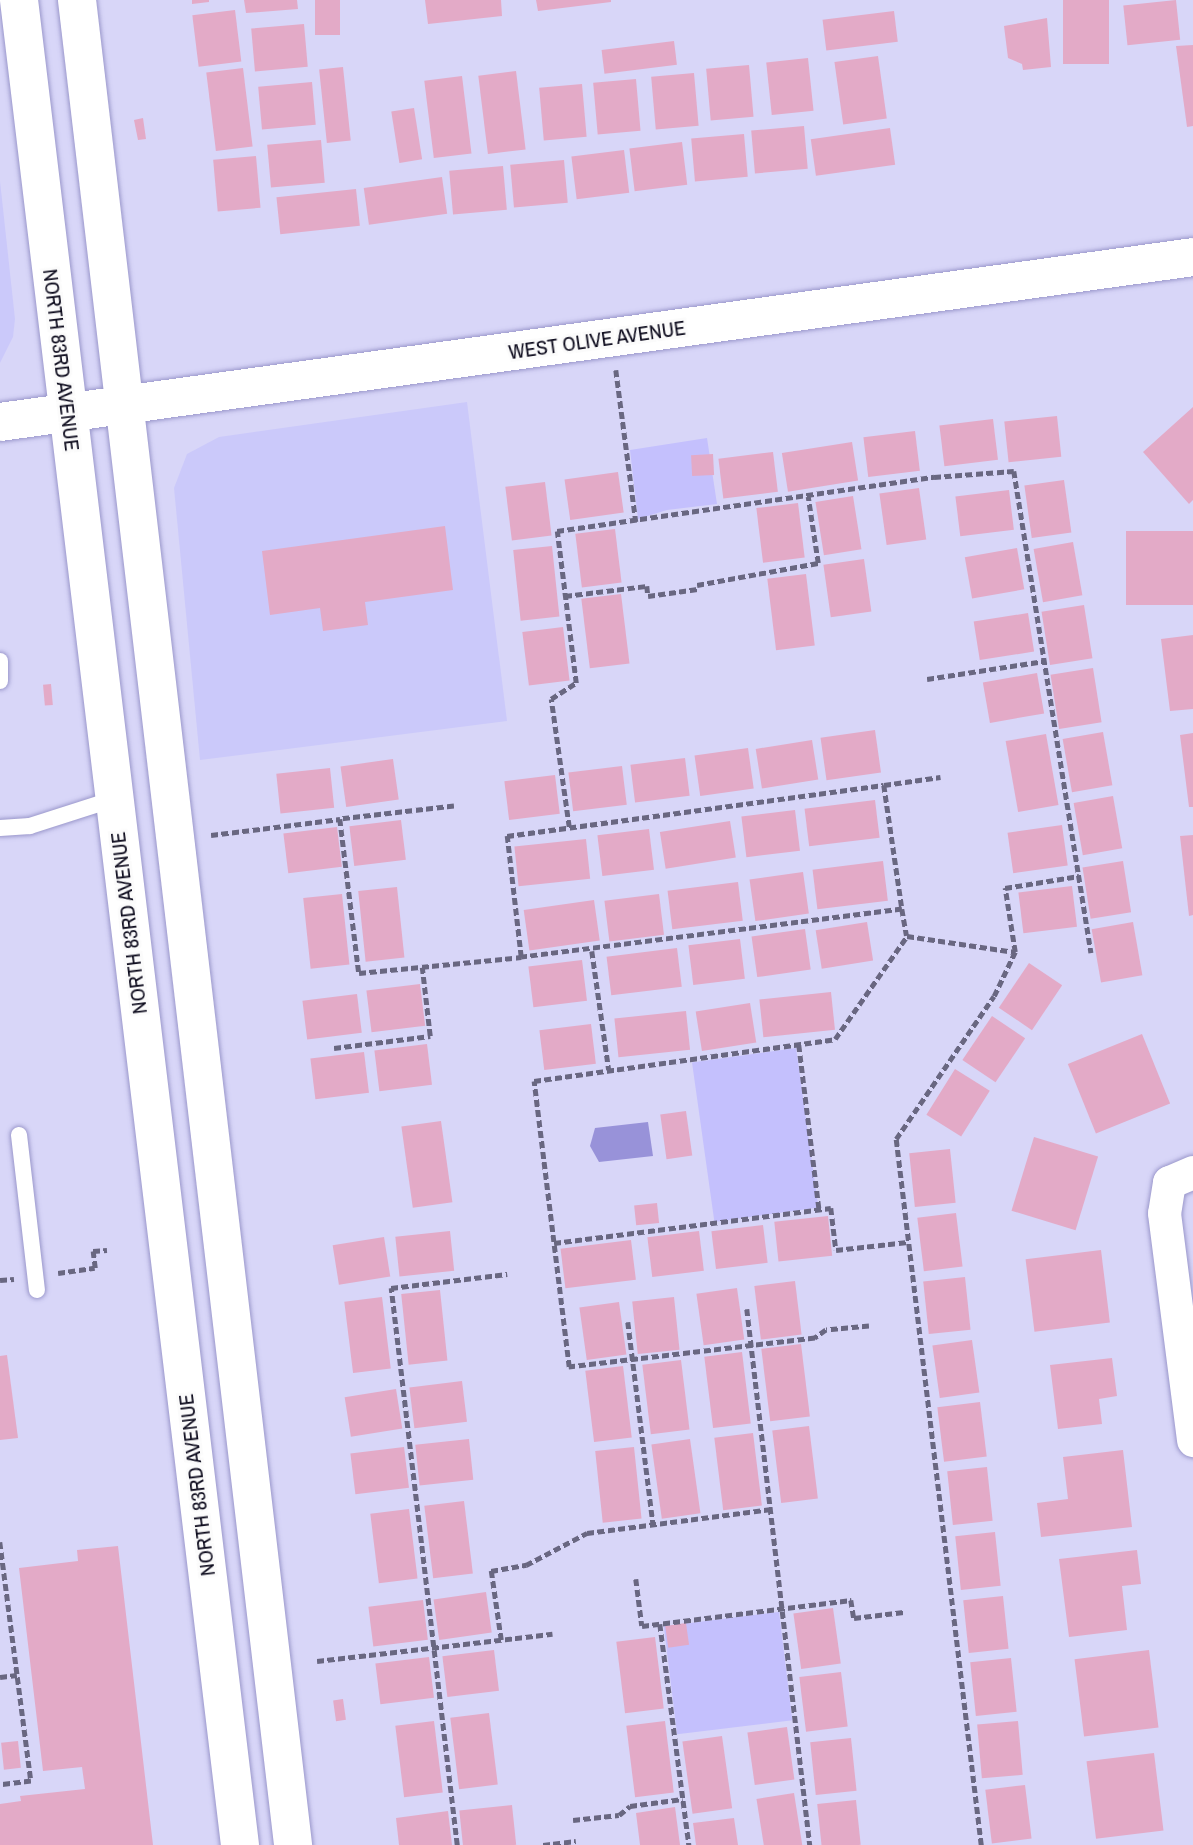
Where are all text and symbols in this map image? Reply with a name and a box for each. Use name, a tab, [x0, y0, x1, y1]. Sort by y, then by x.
street label: NORTH 83RD AVENUE	[37, 267, 85, 453]
street label: WEST OLIVE AVENUE	[506, 315, 688, 365]
street label: NORTH 83RD AVENUE	[105, 830, 153, 1016]
street label: NORTH 83RD AVENUE	[173, 1392, 221, 1578]

